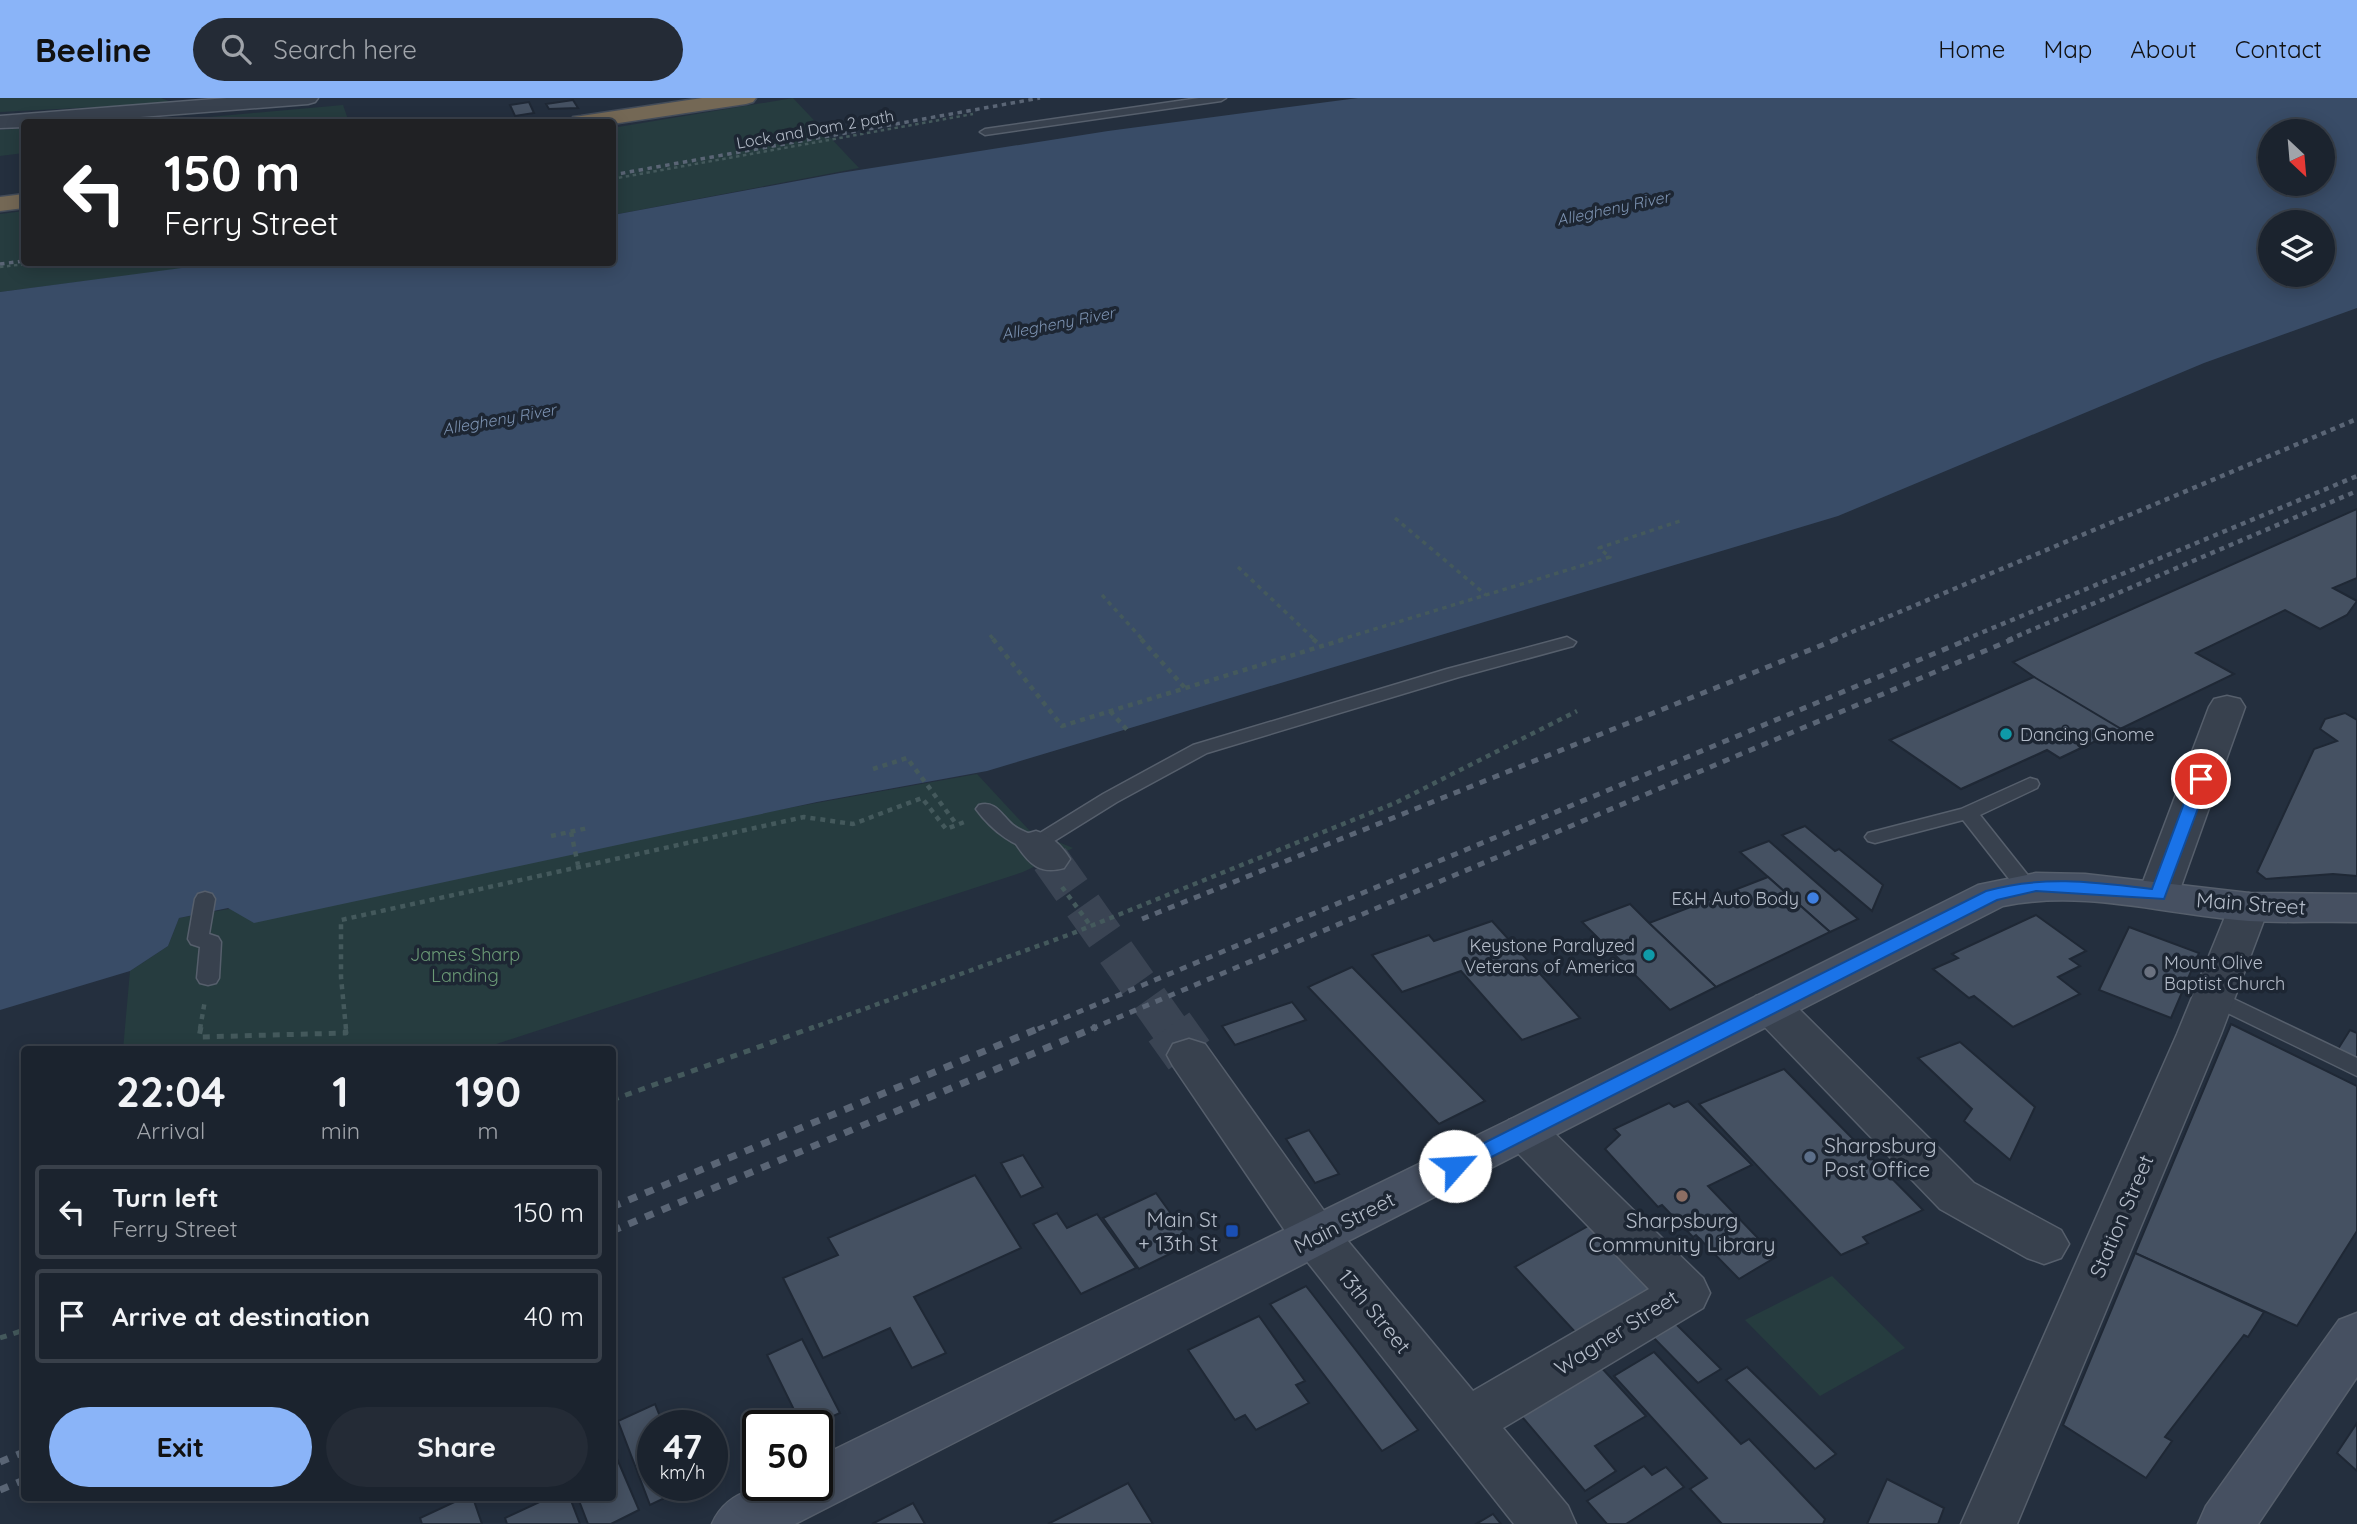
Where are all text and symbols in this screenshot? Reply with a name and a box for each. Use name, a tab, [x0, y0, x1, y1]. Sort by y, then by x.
search box	[193, 18, 683, 81]
text: Beeline	[35, 29, 151, 70]
icon: search	[217, 30, 255, 68]
text: Search here	[273, 33, 417, 66]
text: Home	[1938, 34, 2005, 64]
text: Map	[2043, 34, 2092, 64]
text: About	[2130, 34, 2197, 64]
text: Contact	[2235, 34, 2322, 64]
street label: Lock and Dam 2 path	[735, 105, 895, 153]
north arrow	[2258, 119, 2334, 196]
map controls	[2258, 119, 2335, 287]
text: 150 m	[164, 142, 300, 203]
icon: left	[49, 147, 140, 238]
water label: Allegheny River	[1555, 186, 1673, 230]
text: Ferry Street	[164, 203, 339, 243]
button: layers	[2258, 210, 2335, 287]
water label: Allegheny River	[1000, 302, 1118, 344]
water label: Allegheny River	[441, 399, 559, 439]
place label: Dancing Gnome	[2020, 723, 2154, 746]
marker: Dancing Gnome	[1998, 726, 2014, 742]
pin	[2171, 749, 2231, 809]
icon: arrive	[2182, 760, 2220, 798]
street label: Main Street	[2195, 886, 2307, 920]
place label: E&H Auto Body	[1671, 887, 1799, 910]
marker: E&H Auto Body	[1805, 890, 1821, 906]
place label: Keystone Paralyzed Veterans of America	[1464, 934, 1635, 978]
park label: James Sharp Landing	[410, 943, 520, 987]
marker: Keystone Paralyzed Veterans of America	[1641, 947, 1657, 963]
place label: Mount Olive Baptist Church	[2164, 951, 2285, 995]
marker: Mount Olive Baptist Church	[2142, 964, 2158, 980]
text: 22:04	[116, 1065, 226, 1118]
text: 1	[332, 1065, 349, 1118]
text: 190	[455, 1065, 521, 1118]
text: Arrival	[136, 1116, 205, 1145]
text: min	[321, 1116, 360, 1145]
text: m	[478, 1116, 498, 1145]
position arrow	[1418, 1129, 1492, 1203]
place label: Sharpsburg Post Office	[1824, 1132, 1937, 1182]
marker: Sharpsburg Post Office	[1802, 1149, 1818, 1165]
street label: Station Street	[2083, 1151, 2159, 1281]
text: Turn left	[112, 1181, 219, 1214]
street label: Main Street	[1289, 1185, 1399, 1259]
marker: Sharpsburg Community Library	[1674, 1188, 1690, 1204]
icon: left	[53, 1193, 91, 1231]
text: 150 m	[514, 1196, 584, 1229]
place label: Main St + 13th St	[1138, 1206, 1218, 1256]
place label: Sharpsburg Community Library	[1588, 1207, 1776, 1257]
text: Ferry Street	[112, 1214, 238, 1243]
marker: Main St + 13th St	[1224, 1223, 1240, 1239]
street label: 13th Street	[1333, 1264, 1417, 1358]
street label: Wagner Street	[1549, 1284, 1683, 1380]
icon: arrive	[53, 1297, 91, 1335]
text: Arrive at destination	[112, 1300, 370, 1333]
text: 40 m	[524, 1300, 584, 1333]
button: Exit	[49, 1407, 312, 1487]
button: Share	[326, 1407, 588, 1487]
speed limit sign: 50	[742, 1410, 833, 1501]
text: 47	[663, 1424, 702, 1468]
text: km/h	[660, 1461, 705, 1484]

